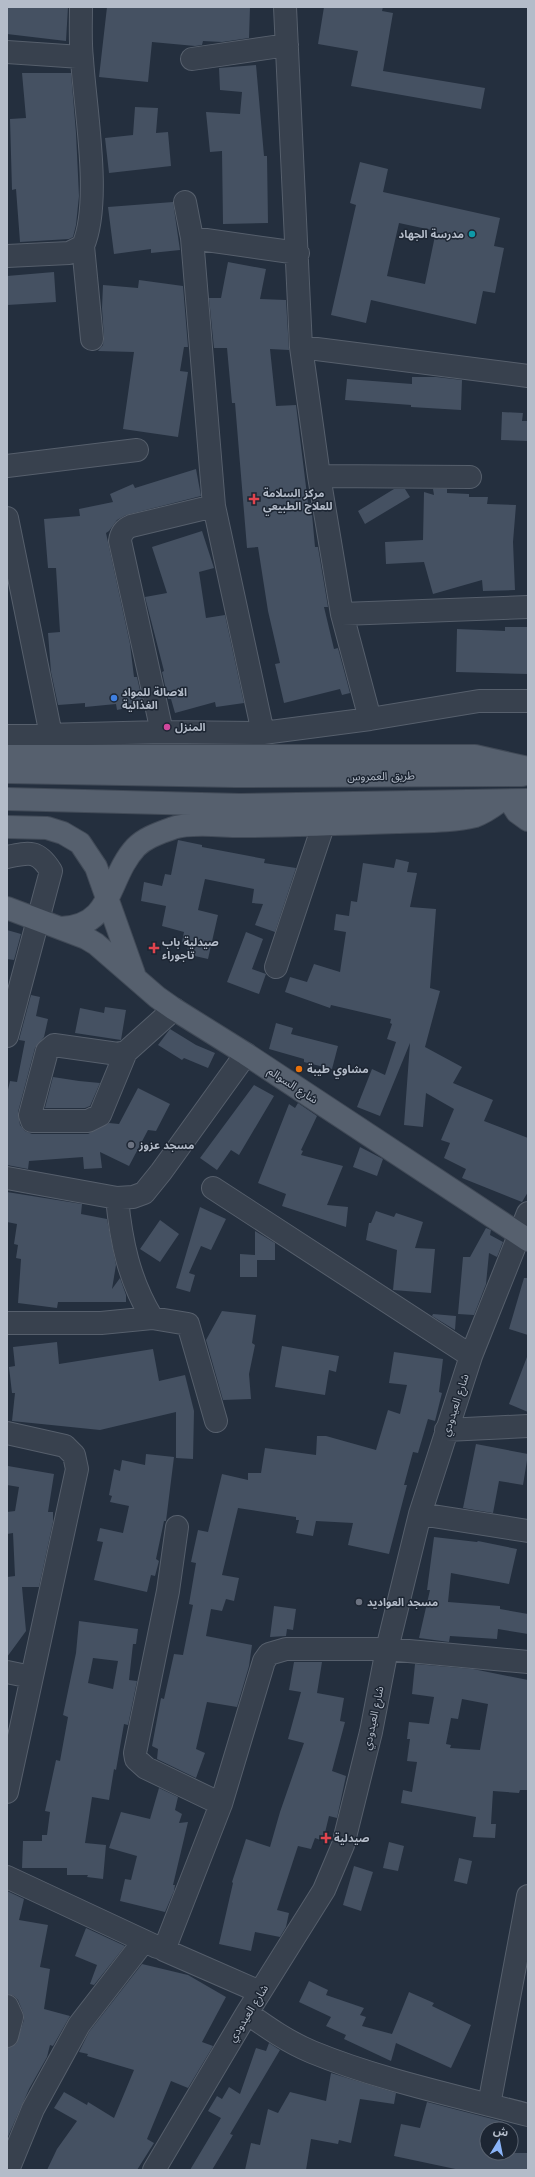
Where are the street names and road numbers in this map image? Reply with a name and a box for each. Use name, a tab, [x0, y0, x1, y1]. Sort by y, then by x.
street label: طريق العمروس	[347, 769, 415, 784]
street label: شارع السوالم	[264, 1064, 320, 1108]
street label: شارع العيدودي	[439, 1372, 474, 1439]
street label: شارع العيدودي	[360, 1685, 389, 1752]
street label: شارع العيدودي	[226, 1982, 273, 2046]

